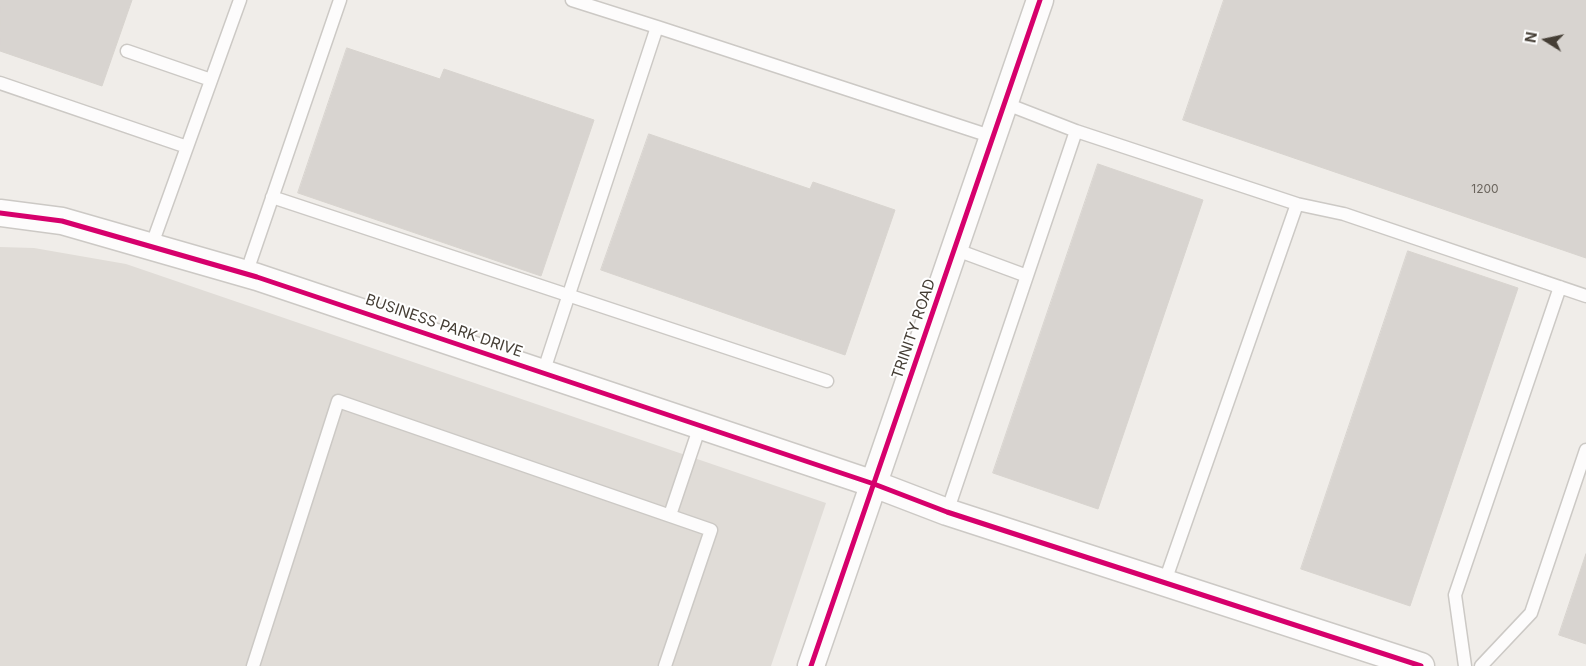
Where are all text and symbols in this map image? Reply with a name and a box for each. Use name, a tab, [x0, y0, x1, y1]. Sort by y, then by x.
north arrow	[1521, 15, 1571, 65]
text: N	[1521, 31, 1540, 44]
house number: 1200	[1471, 182, 1499, 196]
street label: TRINITY ROAD	[888, 276, 940, 382]
street label: BUSINESS PARK DRIVE	[363, 291, 525, 361]

